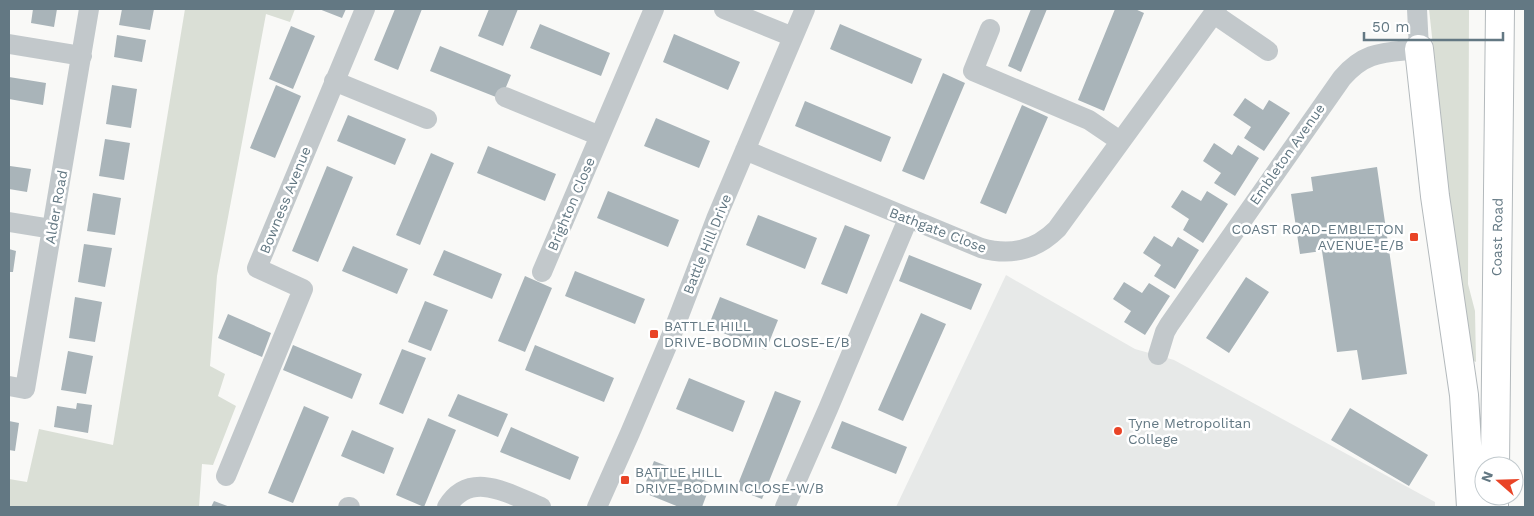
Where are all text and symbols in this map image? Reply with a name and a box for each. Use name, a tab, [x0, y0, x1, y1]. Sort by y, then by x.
scale bar	[1364, 10, 1503, 42]
text: 50 m	[1372, 18, 1409, 36]
street label: Embleton Avenue	[1246, 100, 1328, 208]
street label: Bowness Avenue	[256, 144, 314, 256]
street label: Brighton Close	[544, 155, 598, 253]
street label: Alder Road	[42, 169, 70, 245]
street label: Battle Hill Drive	[680, 192, 734, 296]
street label: Coast Road	[1488, 198, 1506, 276]
street label: Bathgate Close	[887, 204, 989, 256]
place label: COAST ROAD-EMBLETON AVENUE-E/B	[1232, 221, 1404, 253]
marker: COAST ROAD-EMBLETON AVENUE-E/B	[1408, 231, 1420, 243]
place label: BATTLE HILL DRIVE-BODMIN CLOSE-E/B	[664, 318, 850, 350]
marker: BATTLE HILL DRIVE-BODMIN CLOSE-E/B	[648, 328, 660, 340]
place label: Tyne Metropolitan College	[1128, 415, 1251, 447]
marker: Tyne Metropolitan College	[1112, 425, 1124, 437]
north arrow	[1474, 456, 1524, 506]
place label: BATTLE HILL DRIVE-BODMIN CLOSE-W/B	[635, 464, 824, 496]
text: N	[1477, 469, 1496, 484]
marker: BATTLE HILL DRIVE-BODMIN CLOSE-W/B	[619, 474, 631, 486]

